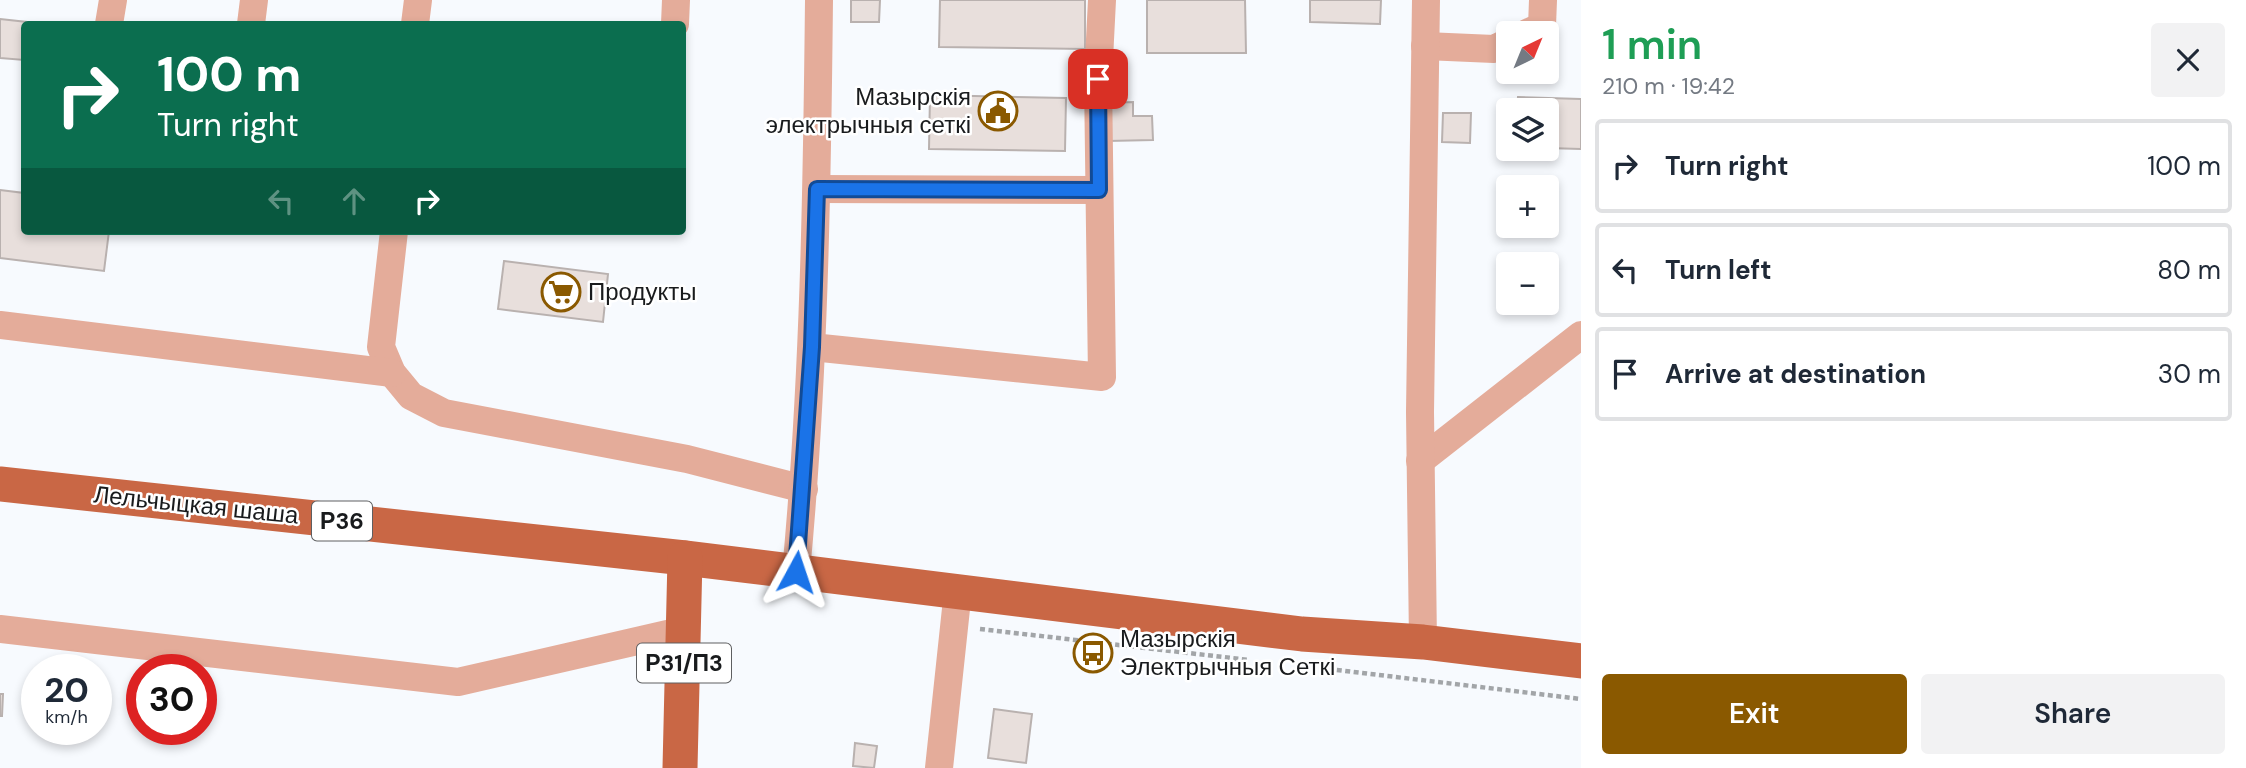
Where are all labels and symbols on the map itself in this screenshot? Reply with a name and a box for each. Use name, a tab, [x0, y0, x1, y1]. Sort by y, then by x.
north arrow	[1496, 21, 1559, 84]
pin	[1068, 49, 1128, 109]
place label: Мазырскія электрычныя сеткі	[766, 81, 971, 140]
public building icon: Мазырскія электрычныя сеткі	[977, 90, 1019, 132]
supermarket icon: Продукты	[540, 271, 582, 313]
place label: Продукты	[588, 276, 696, 307]
street label: Лельчыцкая шаша	[92, 478, 301, 531]
road number: Р36	[312, 502, 372, 540]
position arrow	[759, 535, 833, 609]
place label: Мазырскія Электрычныя Сеткі	[1120, 623, 1335, 682]
bus stop icon: Мазырскія Электрычныя Сеткі	[1072, 632, 1114, 674]
road number: Р31/П3	[637, 643, 731, 682]
speed limit sign: 30	[126, 654, 217, 745]

